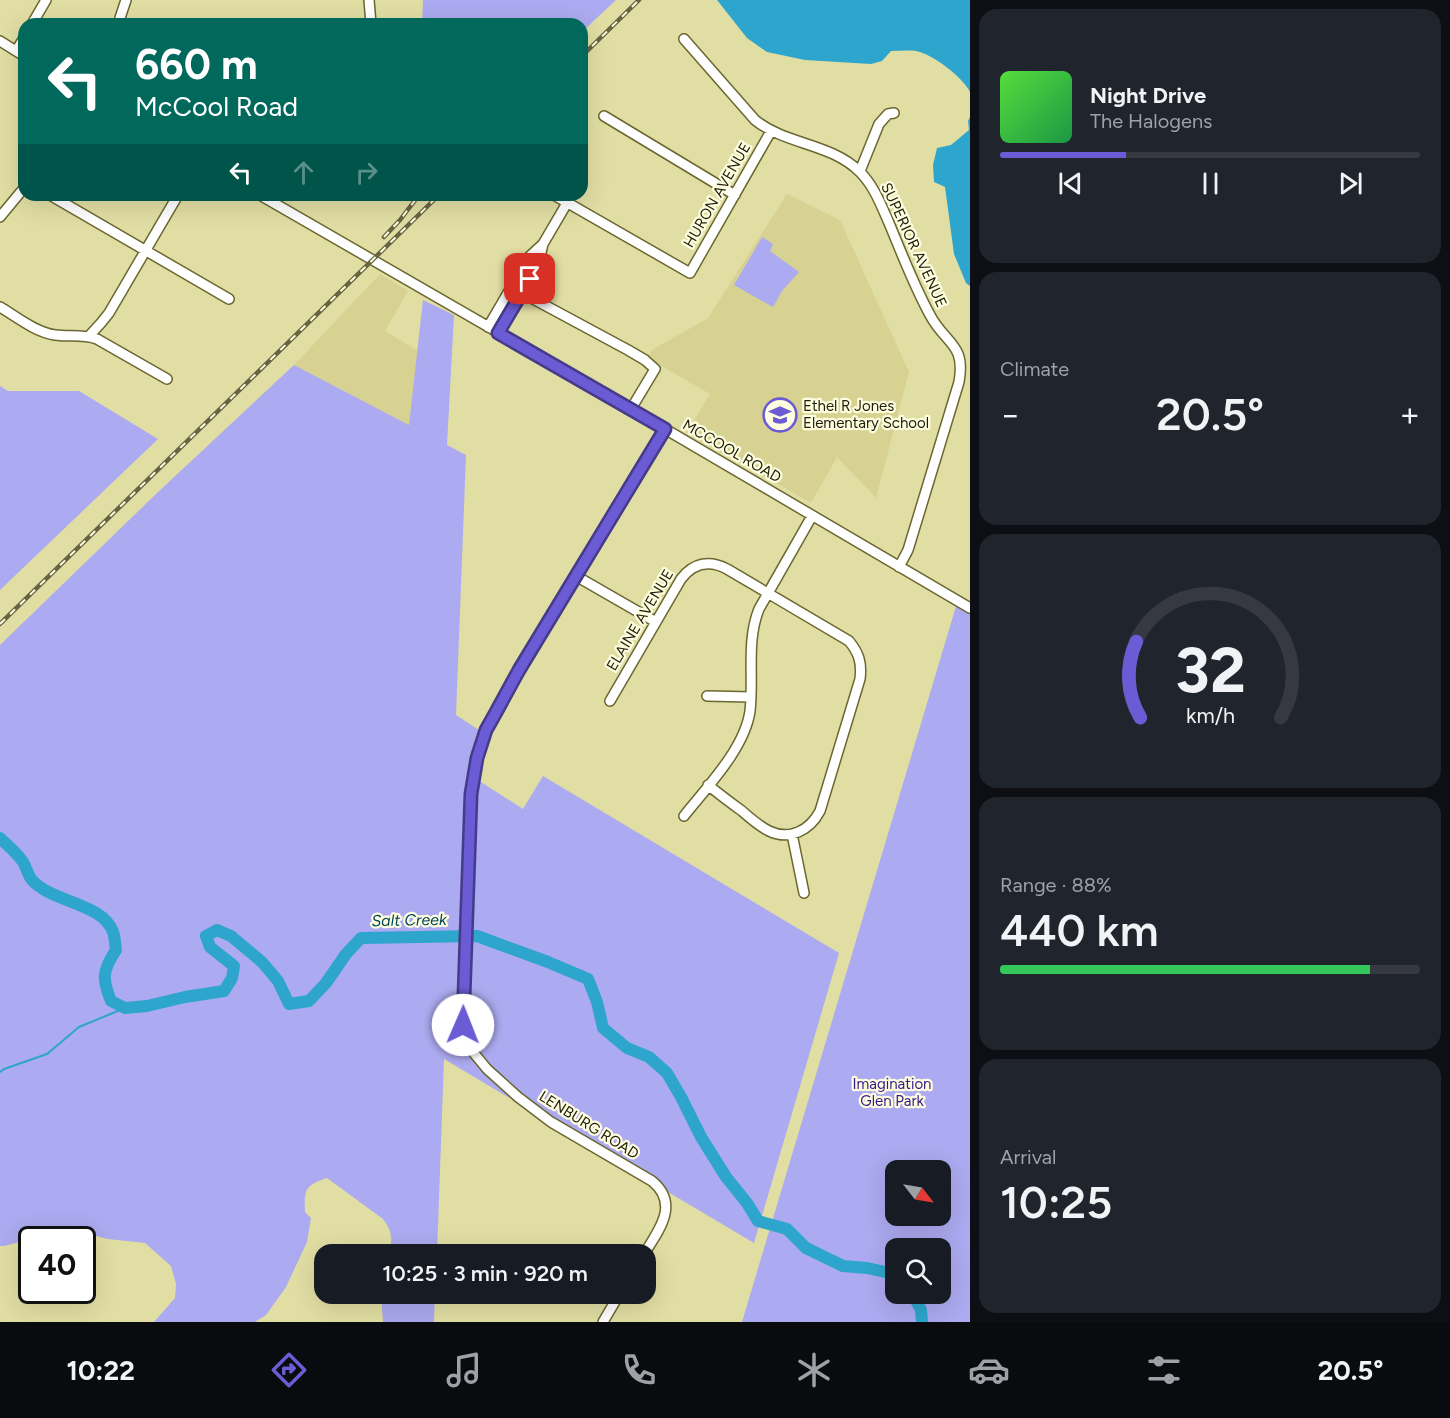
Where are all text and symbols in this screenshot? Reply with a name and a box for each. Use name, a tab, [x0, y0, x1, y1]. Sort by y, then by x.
text: 660 m	[135, 39, 258, 90]
icon: left	[36, 42, 114, 120]
text: Night Drive	[1090, 82, 1206, 109]
text: McCool Road	[135, 90, 298, 123]
text: The Halogens	[1090, 109, 1212, 133]
street label: HURON AVENUE	[680, 139, 754, 251]
icon: left	[224, 156, 257, 189]
icon: ahead	[287, 156, 320, 189]
icon: right	[350, 156, 383, 189]
icon: previous	[1054, 167, 1087, 200]
icon: pause	[1194, 167, 1227, 200]
icon: next	[1334, 167, 1367, 200]
street label: SUPERIOR AVENUE	[877, 180, 951, 310]
pin	[504, 253, 555, 304]
icon: arrive	[513, 262, 546, 295]
text: Climate	[1000, 357, 1069, 381]
text: 20.5°	[1156, 387, 1264, 441]
text: −	[1000, 395, 1021, 434]
text: +	[1399, 395, 1420, 434]
school or university icon: Ethel R Jones Elementary School	[762, 397, 798, 433]
place label: Ethel R Jones Elementary School	[803, 397, 929, 432]
street label: MCCOOL ROAD	[680, 416, 784, 486]
street label: ELAINE AVENUE	[603, 566, 677, 674]
text: 32	[1175, 633, 1245, 708]
text: km/h	[1186, 703, 1234, 728]
text: Range · 88%	[1000, 873, 1112, 897]
text: 440 km	[1000, 903, 1159, 957]
water label: Salt Creek	[371, 910, 448, 930]
position arrow	[431, 993, 495, 1057]
park label: Imagination Glen Park	[852, 1075, 932, 1110]
street label: LENBURG ROAD	[536, 1087, 642, 1163]
text: Arrival	[1000, 1145, 1056, 1169]
north arrow	[885, 1160, 951, 1226]
map controls	[885, 1160, 951, 1304]
text: 10:25	[1000, 1175, 1112, 1229]
speed limit sign: 40	[18, 1226, 96, 1304]
button: search	[885, 1238, 951, 1304]
text: 10:25 · 3 min · 920 m	[382, 1260, 588, 1287]
icon: directions	[268, 1349, 310, 1391]
icon: music	[443, 1349, 485, 1391]
icon: phone	[618, 1349, 660, 1391]
icon: climate	[793, 1349, 835, 1391]
icon: car	[968, 1349, 1010, 1391]
icon: filters	[1143, 1349, 1185, 1391]
text: 10:22	[66, 1354, 135, 1387]
text: 20.5°	[1318, 1354, 1383, 1387]

